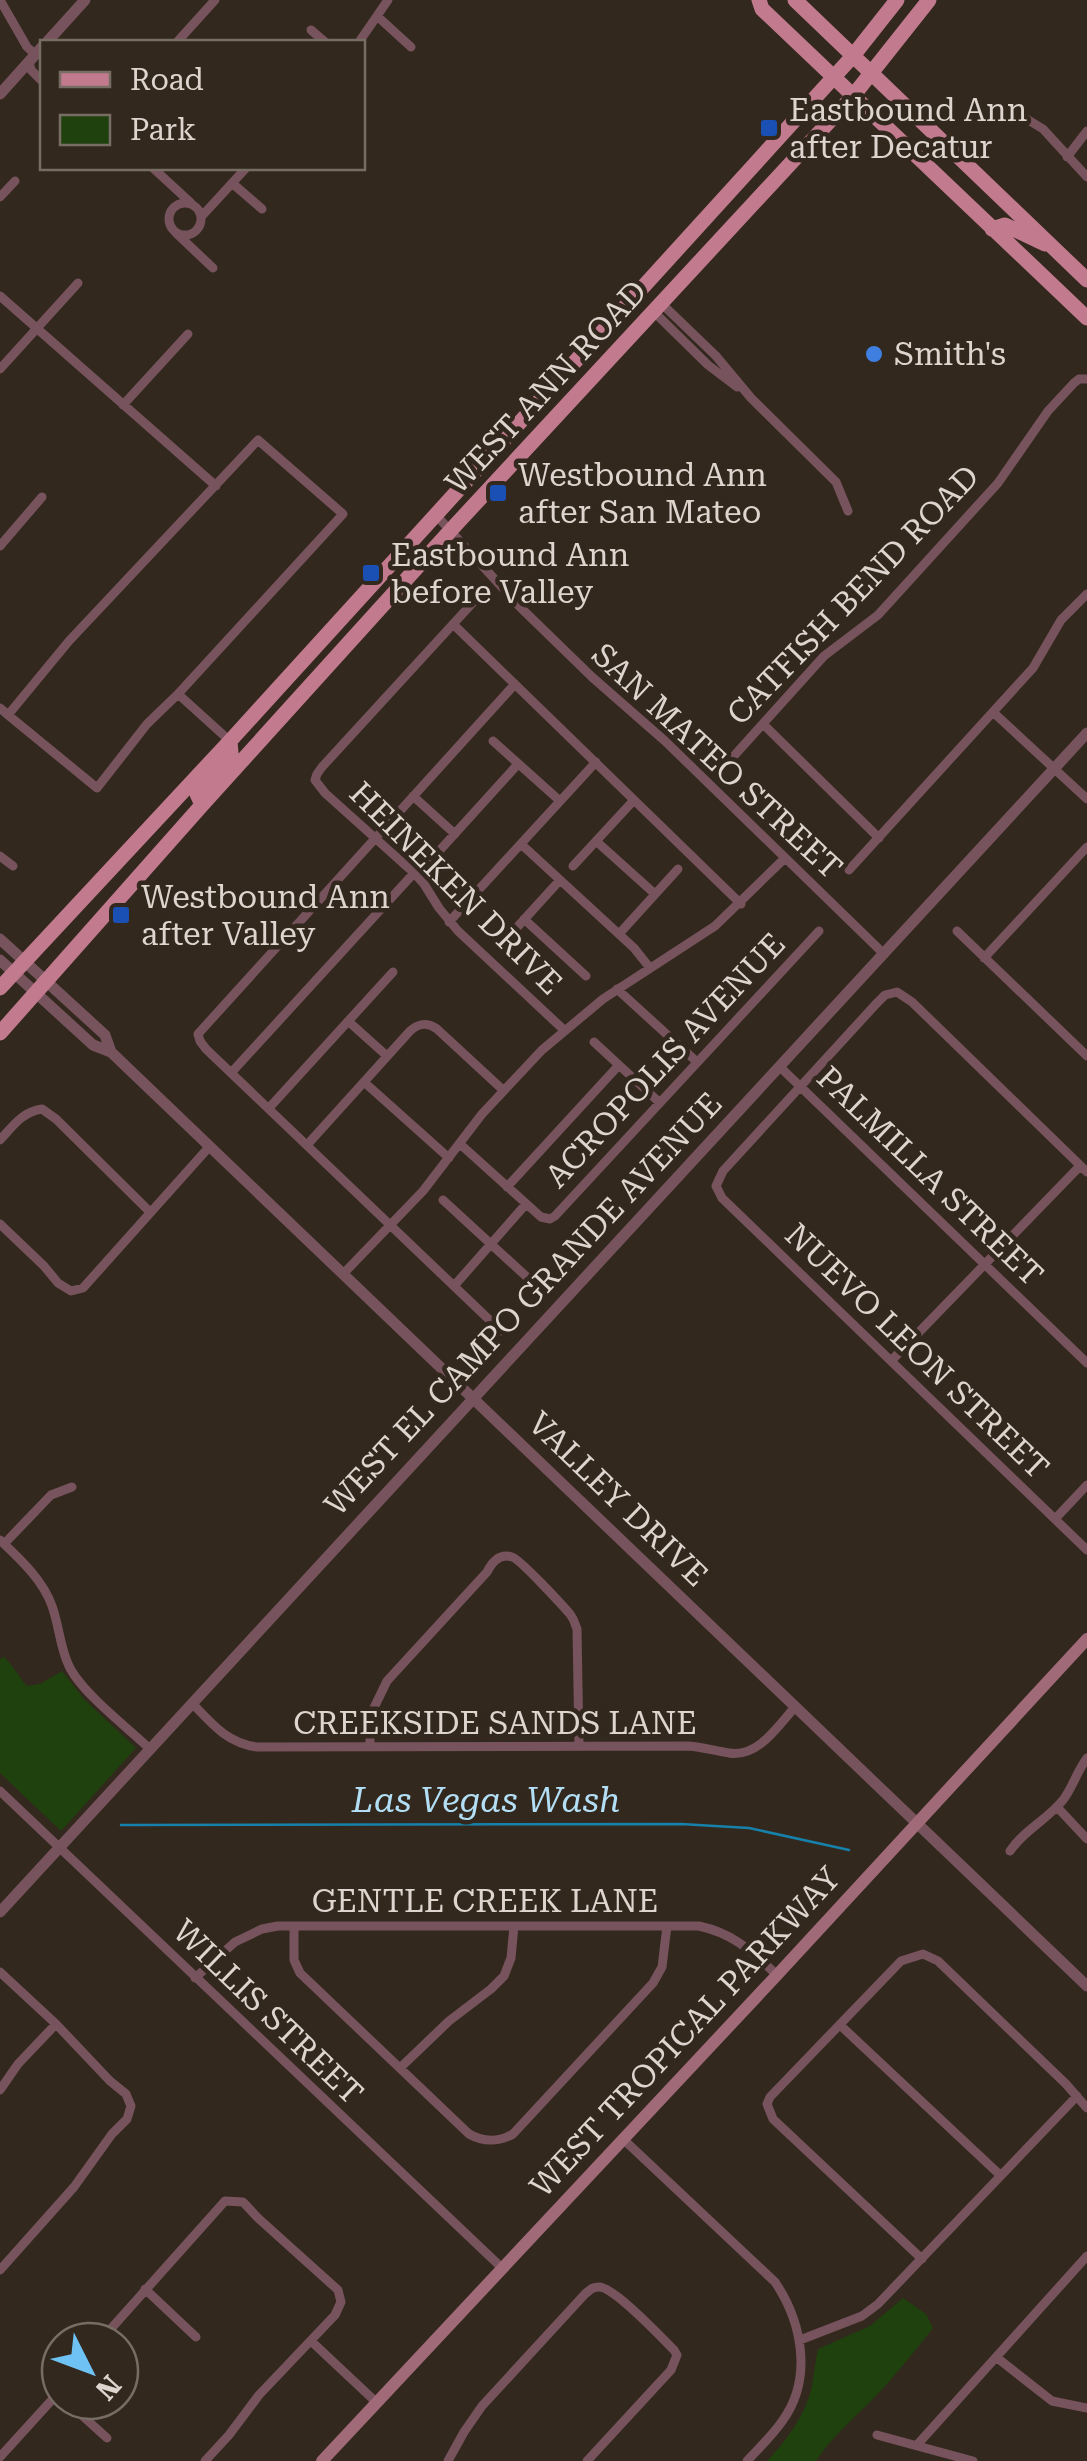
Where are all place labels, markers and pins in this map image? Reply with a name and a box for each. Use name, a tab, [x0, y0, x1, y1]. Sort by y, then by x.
place label: Eastbound Ann after Decatur	[789, 91, 1027, 166]
marker: Eastbound Ann after Decatur	[758, 117, 780, 139]
place label: Smith's	[894, 335, 1006, 373]
marker: Smith's	[863, 343, 885, 365]
place label: Westbound Ann after San Mateo	[518, 456, 767, 531]
marker: Westbound Ann after San Mateo	[487, 482, 509, 504]
place label: Eastbound Ann before Valley	[391, 536, 629, 611]
marker: Eastbound Ann before Valley	[360, 562, 382, 584]
place label: Westbound Ann after Valley	[141, 878, 390, 953]
marker: Westbound Ann after Valley	[110, 904, 132, 926]

